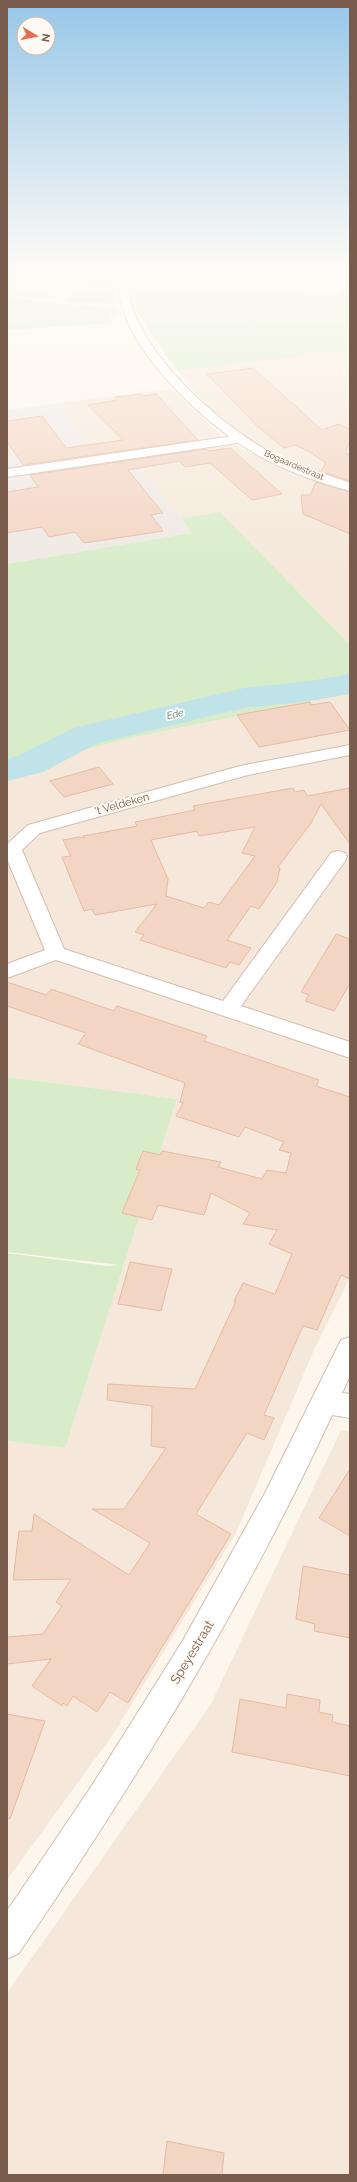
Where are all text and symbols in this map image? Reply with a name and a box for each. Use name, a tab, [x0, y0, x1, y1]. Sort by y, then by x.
north arrow	[16, 16, 56, 56]
text: N	[38, 32, 52, 43]
street label: Bogaardestraat	[263, 448, 325, 482]
water label: Ede	[165, 707, 185, 721]
street label: 't Veldeken	[93, 790, 151, 818]
street label: Speyestraat	[167, 1617, 217, 1686]

